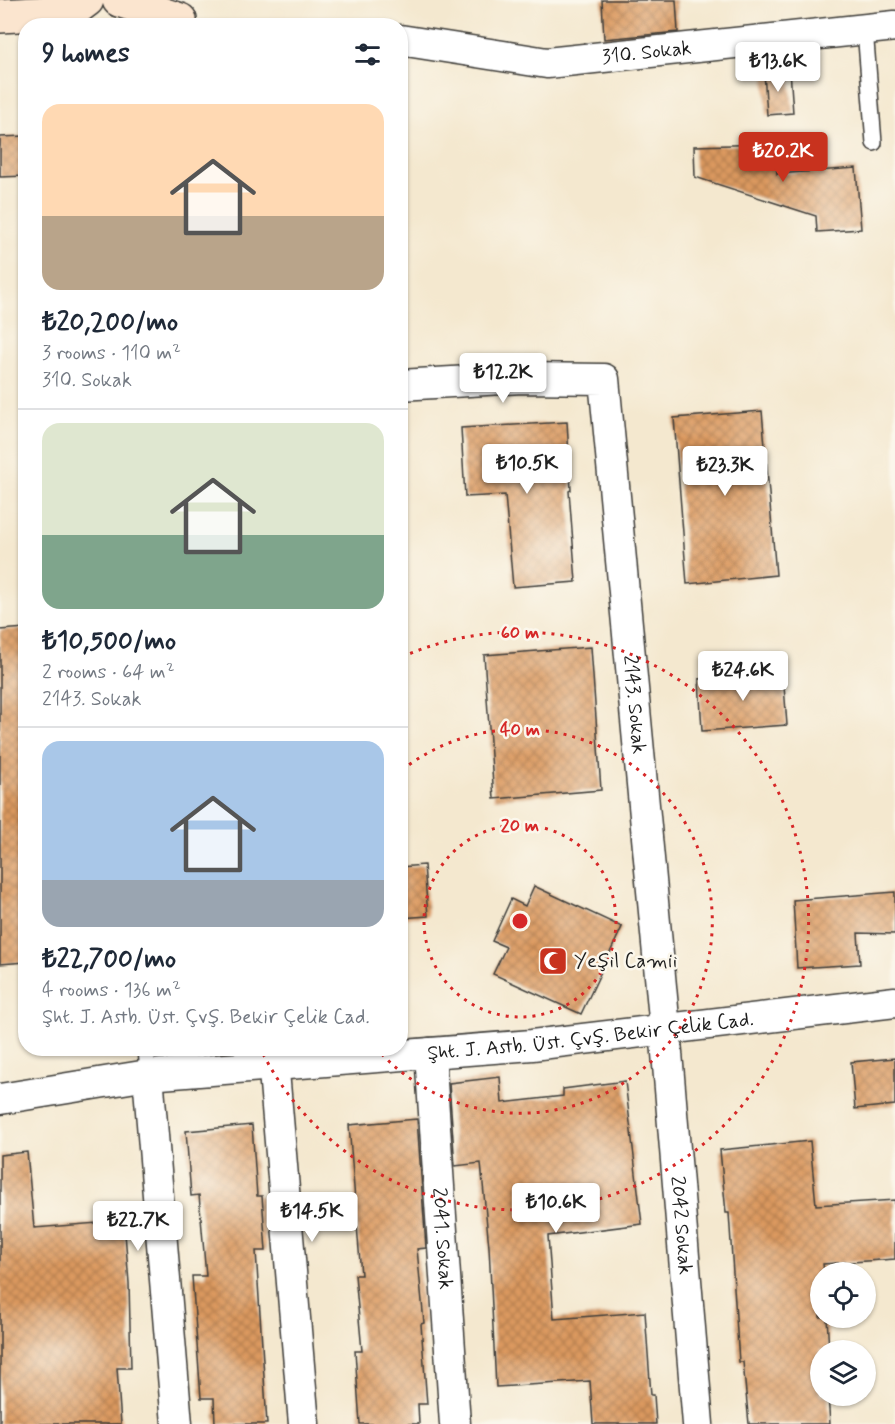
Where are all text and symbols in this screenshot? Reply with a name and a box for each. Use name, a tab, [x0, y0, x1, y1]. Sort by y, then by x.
street label: 310. Sokak	[601, 34, 693, 71]
text: 9 homes	[42, 37, 130, 71]
icon: filters	[351, 38, 384, 71]
pin: ₺13.6K	[729, 42, 827, 93]
text: ₺13.6K	[749, 48, 807, 75]
pin: ₺20.2K	[734, 132, 832, 183]
text: ₺20.2K	[753, 138, 813, 165]
icon: home	[159, 143, 267, 251]
text: ₺20,200/mo	[42, 306, 178, 340]
text: 3 rooms · 110 m²	[42, 340, 181, 367]
pin: ₺12.2K	[454, 353, 552, 404]
text: ₺12.2K	[474, 359, 533, 386]
text: 310. Sokak	[42, 367, 132, 394]
pin: ₺10.5K	[478, 444, 576, 495]
pin: ₺23.3K	[676, 446, 774, 497]
text: ₺10.5K	[496, 450, 558, 477]
text: ₺23.3K	[697, 452, 754, 479]
icon: home	[159, 462, 267, 570]
text: 60 m	[501, 621, 539, 645]
text: ₺10,500/mo	[42, 625, 176, 659]
pin: ₺24.6K	[694, 651, 792, 702]
street label: 2143. Sokak	[616, 654, 653, 755]
text: ₺24.6K	[712, 657, 774, 684]
text: 2 rooms · 64 m²	[42, 659, 175, 686]
text: 2143. Sokak	[42, 686, 141, 713]
text: 40 m	[500, 718, 540, 742]
icon: home	[159, 780, 267, 888]
text: 20 m	[501, 814, 539, 838]
centre of rings	[510, 911, 530, 931]
text: ₺22,700/mo	[42, 943, 176, 977]
mosque icon: Yeşil Camii	[537, 945, 569, 977]
place label: Yeşil Camii	[574, 948, 677, 975]
text: 4 rooms · 136 m²	[42, 977, 181, 1004]
text: Şht. J. Astb. Üst. Çvş. Bekir Çelik Cad.	[42, 1004, 370, 1031]
street label: Şht. J. Astb. Üst. Çvş. Bekir Çelik Cad.	[426, 1005, 755, 1067]
street label: 2042 Sokak	[664, 1175, 699, 1276]
pin: ₺10.6K	[507, 1183, 605, 1234]
street label: 2041. Sokak	[426, 1187, 459, 1291]
text: ₺10.6K	[526, 1189, 586, 1216]
pin: ₺14.5K	[263, 1192, 361, 1243]
text: ₺14.5K	[281, 1198, 343, 1225]
pin: ₺22.7K	[89, 1201, 187, 1252]
text: ₺22.7K	[107, 1207, 169, 1234]
map controls	[810, 1262, 876, 1406]
button: locate	[810, 1262, 876, 1328]
button: layers	[810, 1340, 876, 1406]

